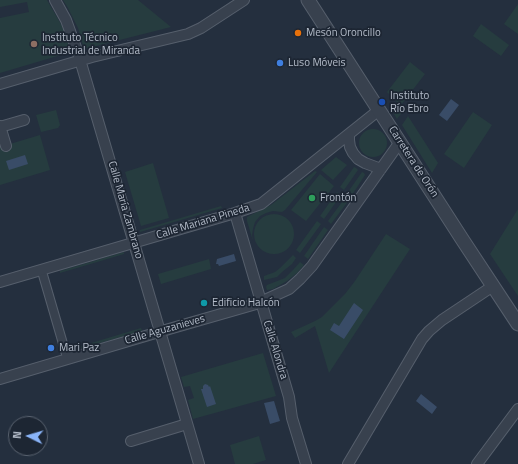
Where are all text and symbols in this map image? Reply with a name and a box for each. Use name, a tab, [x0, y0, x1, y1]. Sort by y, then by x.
place label: Mesón Oroncillo	[306, 26, 381, 40]
marker: Mesón Oroncillo	[293, 28, 303, 38]
place label: Instituto Técnico Industrial de Miranda	[42, 31, 140, 57]
marker: Instituto Técnico Industrial de Miranda	[29, 39, 39, 49]
place label: Luso Móveis	[288, 56, 346, 70]
marker: Luso Móveis	[275, 58, 285, 68]
place label: Instituto Río Ebro	[390, 89, 429, 115]
marker: Instituto Río Ebro	[377, 97, 387, 107]
street label: Carretera de Orón	[385, 124, 441, 200]
street label: Calle María Zambrano	[105, 160, 145, 260]
place label: Frontón	[320, 191, 357, 205]
marker: Frontón	[307, 193, 317, 203]
street label: Calle Mariana Pineda	[155, 202, 251, 242]
place label: Edificio Halcón	[212, 296, 280, 310]
marker: Edificio Halcón	[199, 298, 209, 308]
street label: Calle Aguzanieves	[123, 312, 207, 348]
street label: Calle Alondra	[260, 319, 290, 381]
place label: Mari Paz	[59, 341, 99, 355]
marker: Mari Paz	[46, 343, 56, 353]
north arrow	[8, 416, 48, 456]
text: N	[9, 431, 25, 440]

